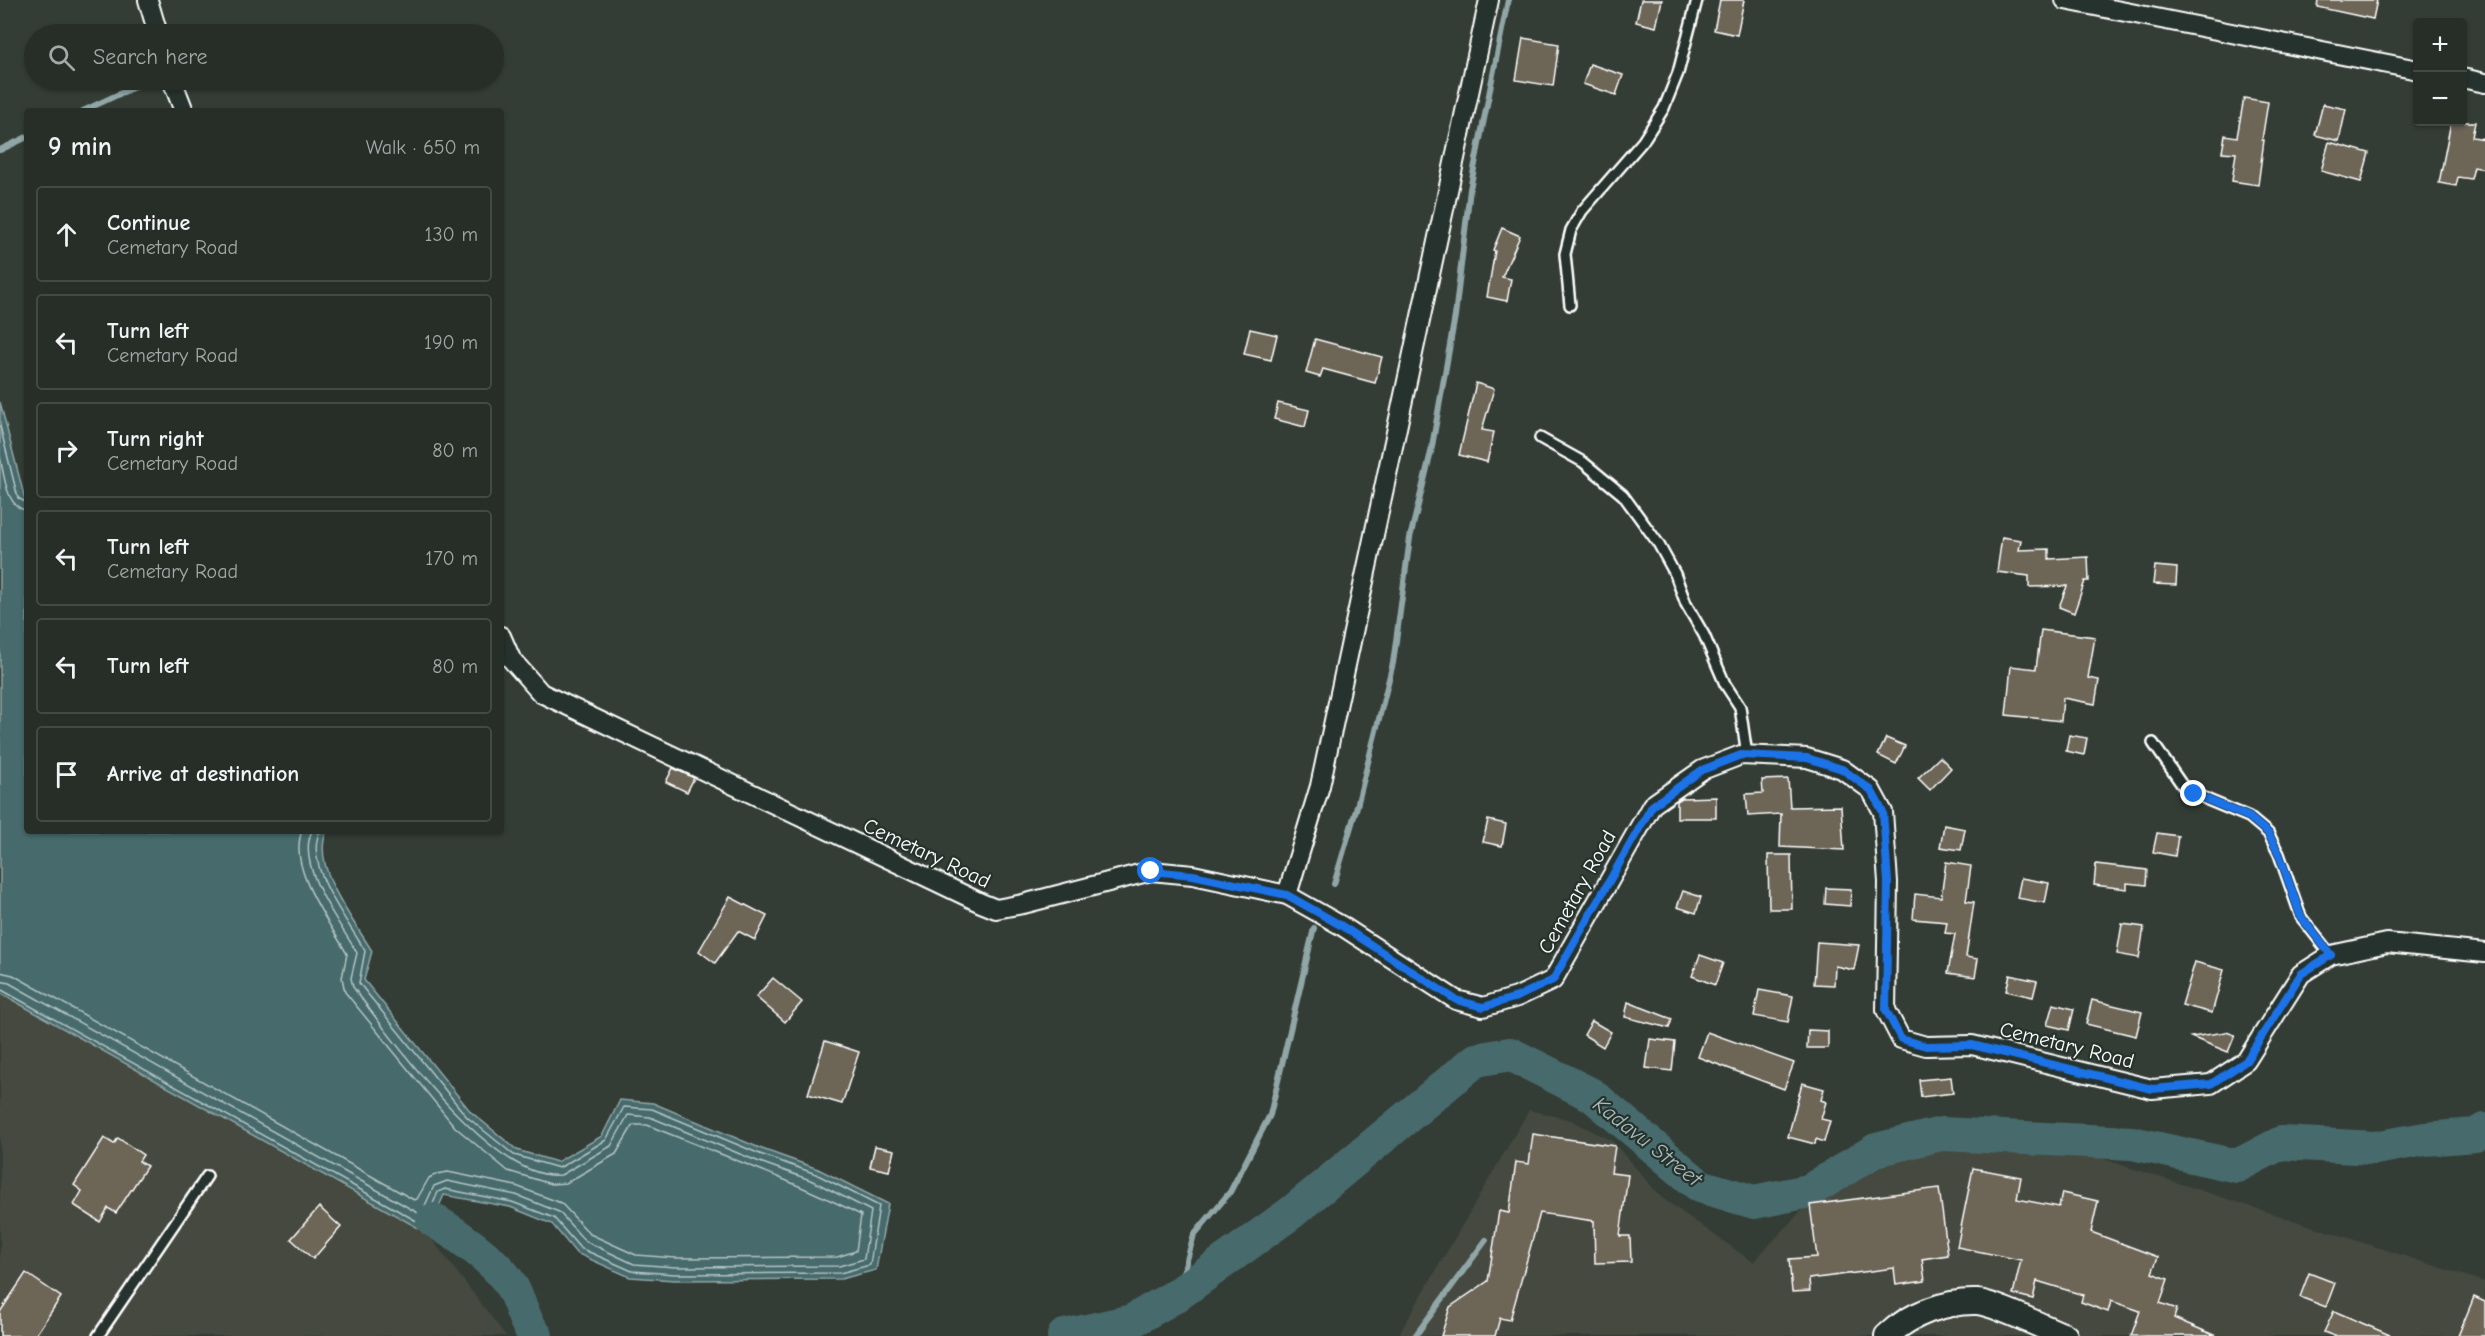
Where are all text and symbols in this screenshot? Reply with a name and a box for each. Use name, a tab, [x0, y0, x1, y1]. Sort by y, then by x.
map controls	[2413, 18, 2467, 126]
button: +	[2413, 18, 2467, 72]
search box	[24, 24, 504, 90]
icon: search	[45, 41, 78, 74]
text: Search here	[93, 44, 208, 70]
button: −	[2413, 72, 2467, 126]
text: 9 min	[48, 132, 112, 162]
text: Walk · 650 m	[366, 136, 480, 159]
text: Continue	[107, 210, 190, 236]
icon: ahead	[50, 218, 83, 251]
text: 130 m	[425, 223, 478, 246]
text: Cemetary Road	[107, 236, 238, 259]
text: Turn left	[107, 318, 189, 344]
icon: left	[50, 326, 83, 359]
text: 190 m	[424, 331, 478, 354]
text: Cemetary Road	[107, 344, 238, 367]
text: Turn right	[107, 426, 204, 452]
icon: right	[50, 434, 83, 467]
text: 80 m	[432, 439, 478, 462]
text: Cemetary Road	[107, 452, 238, 475]
text: Turn left	[107, 534, 189, 560]
icon: left	[50, 542, 83, 575]
text: 170 m	[425, 547, 478, 570]
text: Cemetary Road	[107, 560, 238, 583]
icon: left	[50, 650, 83, 683]
text: Turn left	[107, 653, 189, 679]
text: 80 m	[432, 655, 478, 678]
icon: arrive	[50, 758, 83, 791]
text: Arrive at destination	[107, 761, 299, 787]
route end	[2180, 780, 2206, 806]
street label: Cemetary Road	[860, 813, 994, 893]
street label: Cemetary Road	[1533, 826, 1621, 958]
route start	[1137, 857, 1163, 883]
street label: Cemetary Road	[1997, 1017, 2137, 1073]
water label: Kadavu Street	[1588, 1091, 1709, 1194]

